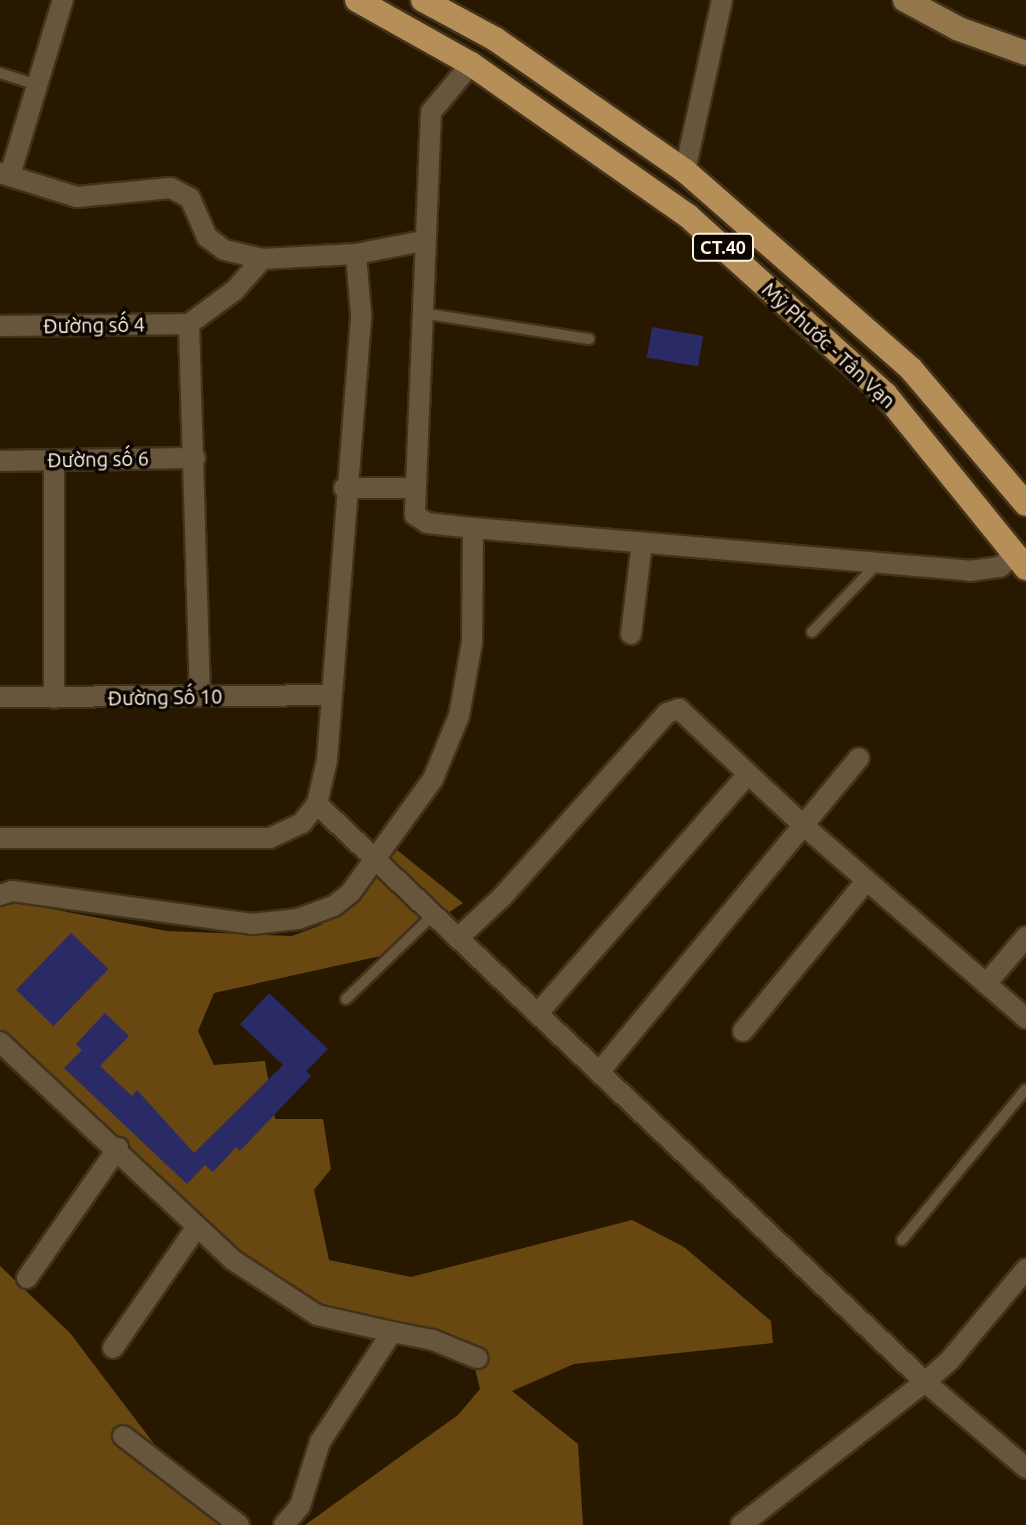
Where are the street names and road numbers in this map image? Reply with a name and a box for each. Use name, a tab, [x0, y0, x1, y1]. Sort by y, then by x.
road number: CT.40	[691, 233, 755, 261]
street label: Mỹ Phước - Tân Vạn	[757, 277, 901, 413]
street label: Đường số 4	[43, 312, 145, 338]
street label: Đường số 6	[47, 446, 149, 472]
street label: Đường Số 10	[107, 684, 223, 710]

